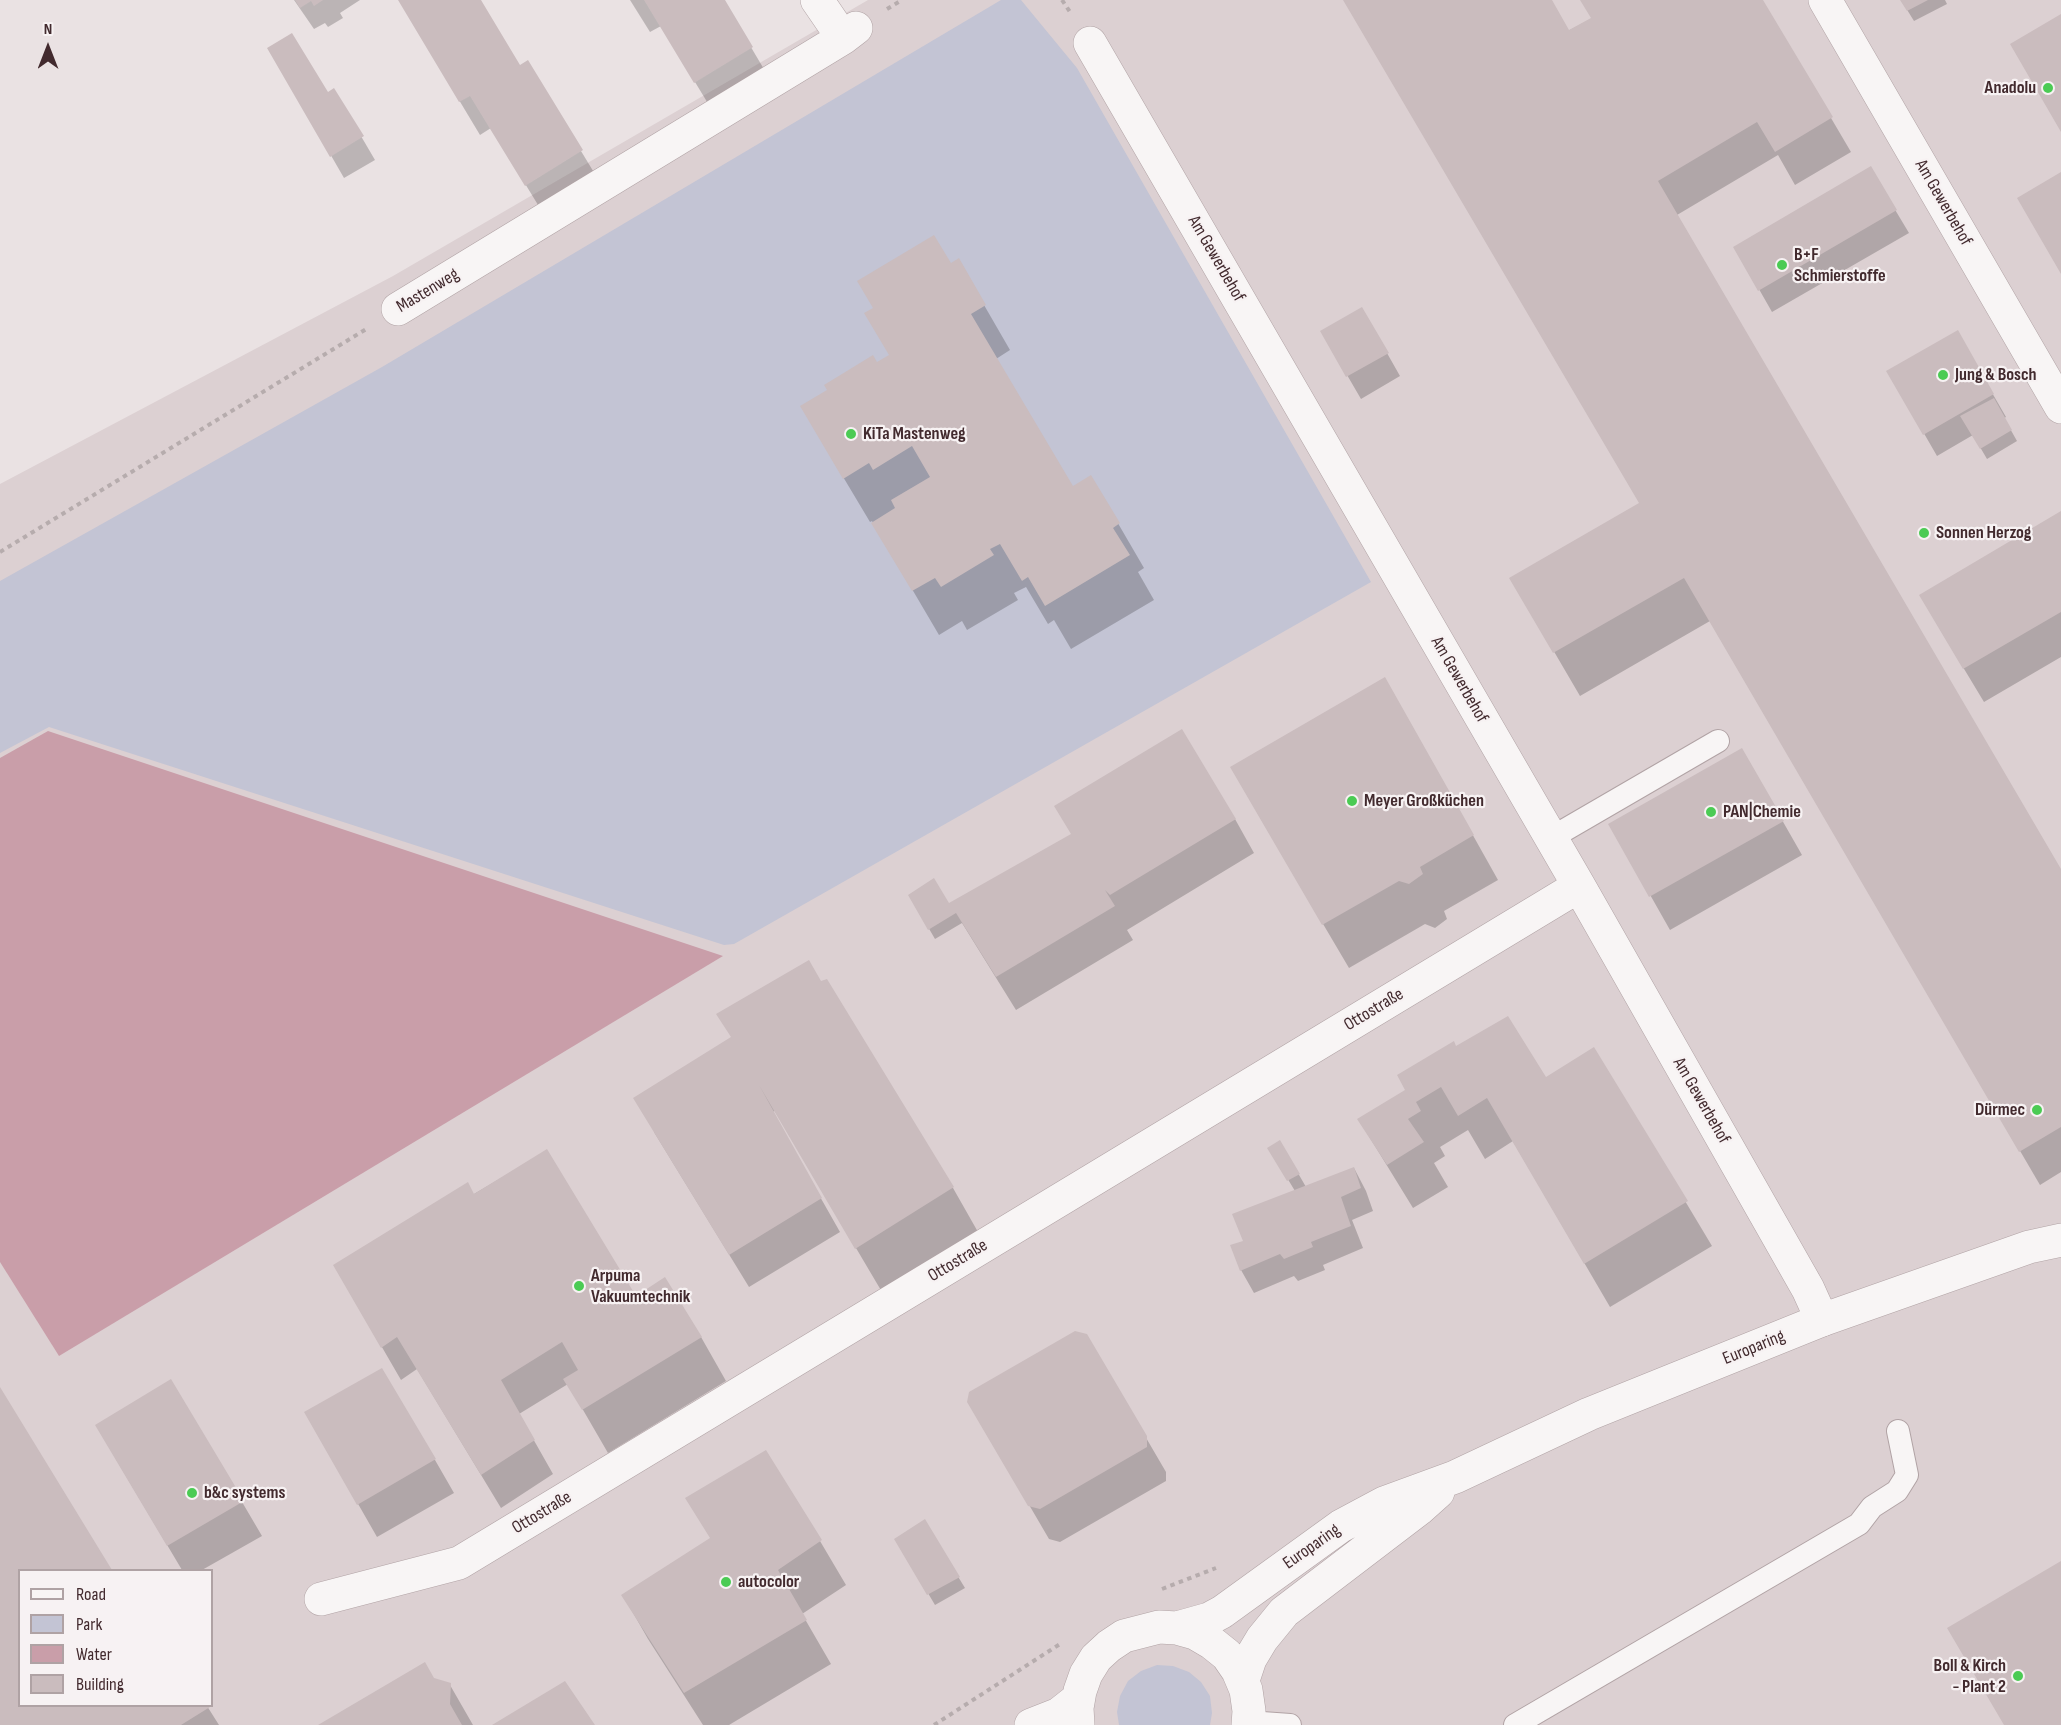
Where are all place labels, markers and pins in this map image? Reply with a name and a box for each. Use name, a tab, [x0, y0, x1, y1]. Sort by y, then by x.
place label: Anadolu	[1985, 77, 2036, 99]
marker: Anadolu	[2041, 81, 2055, 95]
place label: B+F Schmierstoffe	[1794, 244, 1886, 286]
marker: B+F Schmierstoffe	[1775, 258, 1789, 272]
place label: Jung & Bosch	[1955, 364, 2037, 386]
marker: Jung & Bosch	[1936, 368, 1950, 382]
place label: KiTa Mastenweg	[863, 423, 966, 445]
marker: KiTa Mastenweg	[844, 427, 858, 441]
place label: Sonnen Herzog	[1936, 522, 2031, 544]
marker: Sonnen Herzog	[1917, 526, 1931, 540]
place label: Meyer Großküchen	[1364, 790, 1484, 812]
marker: Meyer Großküchen	[1345, 794, 1359, 808]
place label: PAN|Chemie	[1723, 801, 1801, 823]
marker: PAN|Chemie	[1704, 805, 1718, 819]
place label: Dürmec	[1975, 1099, 2025, 1121]
marker: Dürmec	[2030, 1103, 2044, 1117]
place label: Arpuma Vakuumtechnik	[591, 1265, 690, 1308]
marker: Arpuma Vakuumtechnik	[572, 1279, 586, 1293]
place label: b&c systems	[204, 1482, 285, 1504]
marker: b&c systems	[185, 1486, 199, 1500]
place label: autocolor	[738, 1571, 799, 1593]
marker: autocolor	[719, 1575, 733, 1589]
place label: Boll & Kirch - Plant 2	[1934, 1655, 2006, 1698]
marker: Boll & Kirch - Plant 2	[2011, 1669, 2025, 1683]

